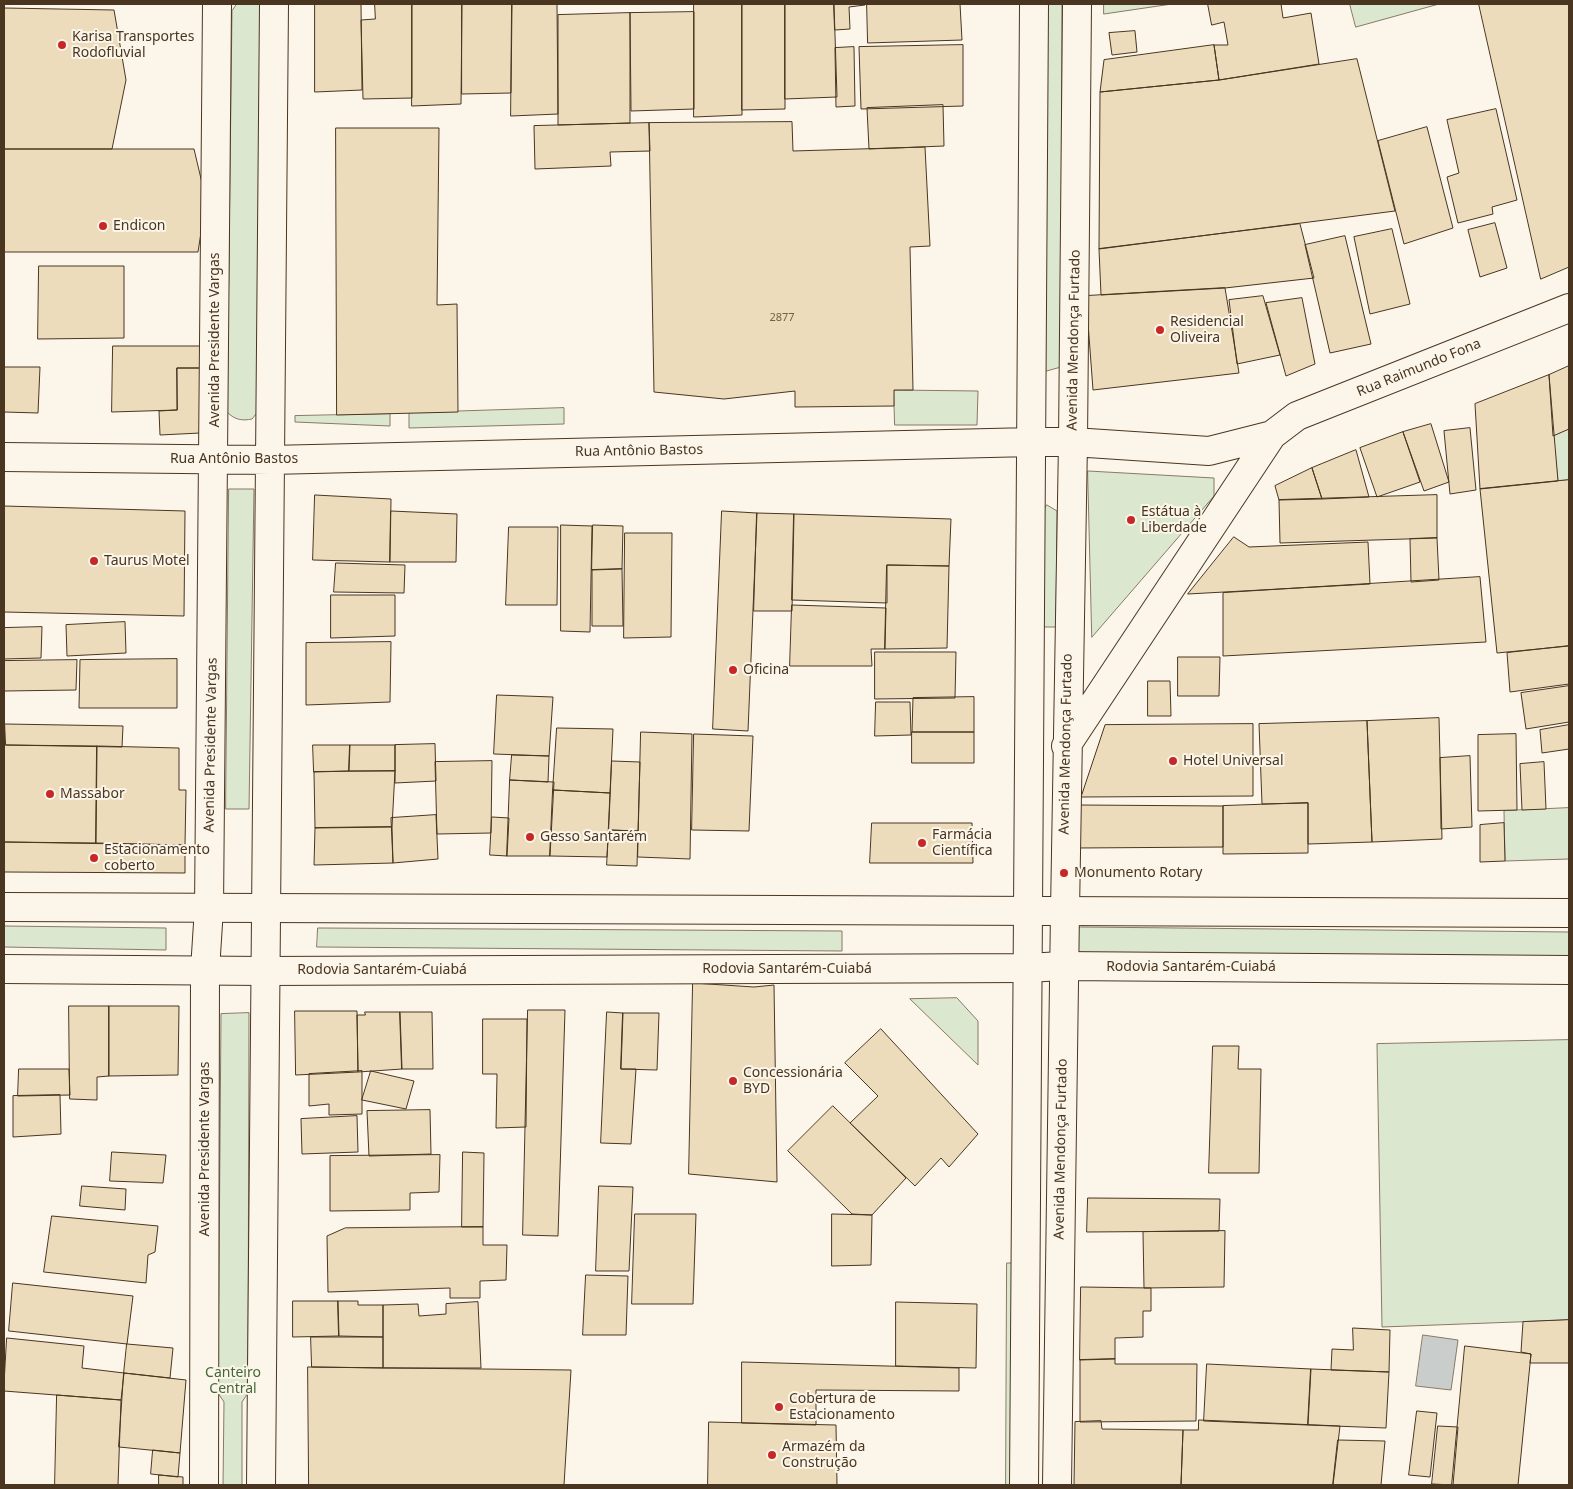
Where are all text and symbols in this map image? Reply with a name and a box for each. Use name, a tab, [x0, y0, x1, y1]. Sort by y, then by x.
place label: Karisa Transportes Rodofluvial	[72, 29, 194, 62]
marker: Karisa Transportes Rodofluvial	[56, 39, 68, 51]
place label: Endicon	[113, 218, 165, 234]
marker: Endicon	[97, 220, 109, 232]
street label: Avenida Mendonça Furtado	[1064, 249, 1084, 431]
street label: Avenida Presidente Vargas	[207, 252, 223, 428]
house number: 2877	[769, 311, 795, 325]
place label: Residencial Oliveira	[1170, 314, 1244, 347]
marker: Residencial Oliveira	[1154, 324, 1166, 336]
street label: Rua Raimundo Fona	[1354, 335, 1484, 401]
street label: Rua Antônio Bastos	[575, 441, 703, 461]
street label: Rua Antônio Bastos	[170, 451, 298, 467]
place label: Estátua à Liberdade	[1141, 504, 1207, 536]
marker: Estátua à Liberdade	[1125, 514, 1137, 526]
place label: Taurus Motel	[104, 553, 190, 569]
marker: Taurus Motel	[88, 555, 100, 567]
street label: Avenida Mendonça Furtado	[1056, 653, 1076, 835]
street label: Avenida Presidente Vargas	[201, 657, 221, 833]
place label: Oficina	[743, 662, 789, 678]
marker: Oficina	[727, 664, 739, 676]
place label: Hotel Universal	[1183, 753, 1284, 769]
marker: Hotel Universal	[1167, 755, 1179, 767]
place label: Massabor	[60, 786, 125, 802]
marker: Massabor	[44, 788, 56, 800]
place label: Farmácia Científica	[932, 827, 993, 860]
place label: Gesso Santarém	[540, 829, 647, 845]
marker: Gesso Santarém	[524, 831, 536, 843]
marker: Farmácia Científica	[916, 837, 928, 849]
place label: Estacionamento coberto	[104, 842, 210, 874]
marker: Estacionamento coberto	[88, 852, 100, 864]
place label: Monumento Rotary	[1074, 865, 1202, 881]
marker: Monumento Rotary	[1058, 867, 1070, 879]
street label: Rodovia Santarém-Cuiabá	[1106, 959, 1276, 975]
street label: Rodovia Santarém-Cuiabá	[702, 961, 872, 977]
street label: Rodovia Santarém-Cuiabá	[297, 962, 467, 978]
street label: Avenida Mendonça Furtado	[1051, 1058, 1071, 1240]
street label: Avenida Presidente Vargas	[197, 1061, 213, 1237]
place label: Concessionária BYD	[743, 1065, 843, 1098]
marker: Concessionária BYD	[727, 1075, 739, 1087]
park label: Canteiro Central	[205, 1365, 261, 1398]
place label: Cobertura de Estacionamento	[789, 1391, 895, 1424]
marker: Cobertura de Estacionamento	[773, 1401, 785, 1413]
place label: Armazém da Construção	[782, 1439, 865, 1471]
marker: Armazém da Construção	[766, 1449, 778, 1461]

